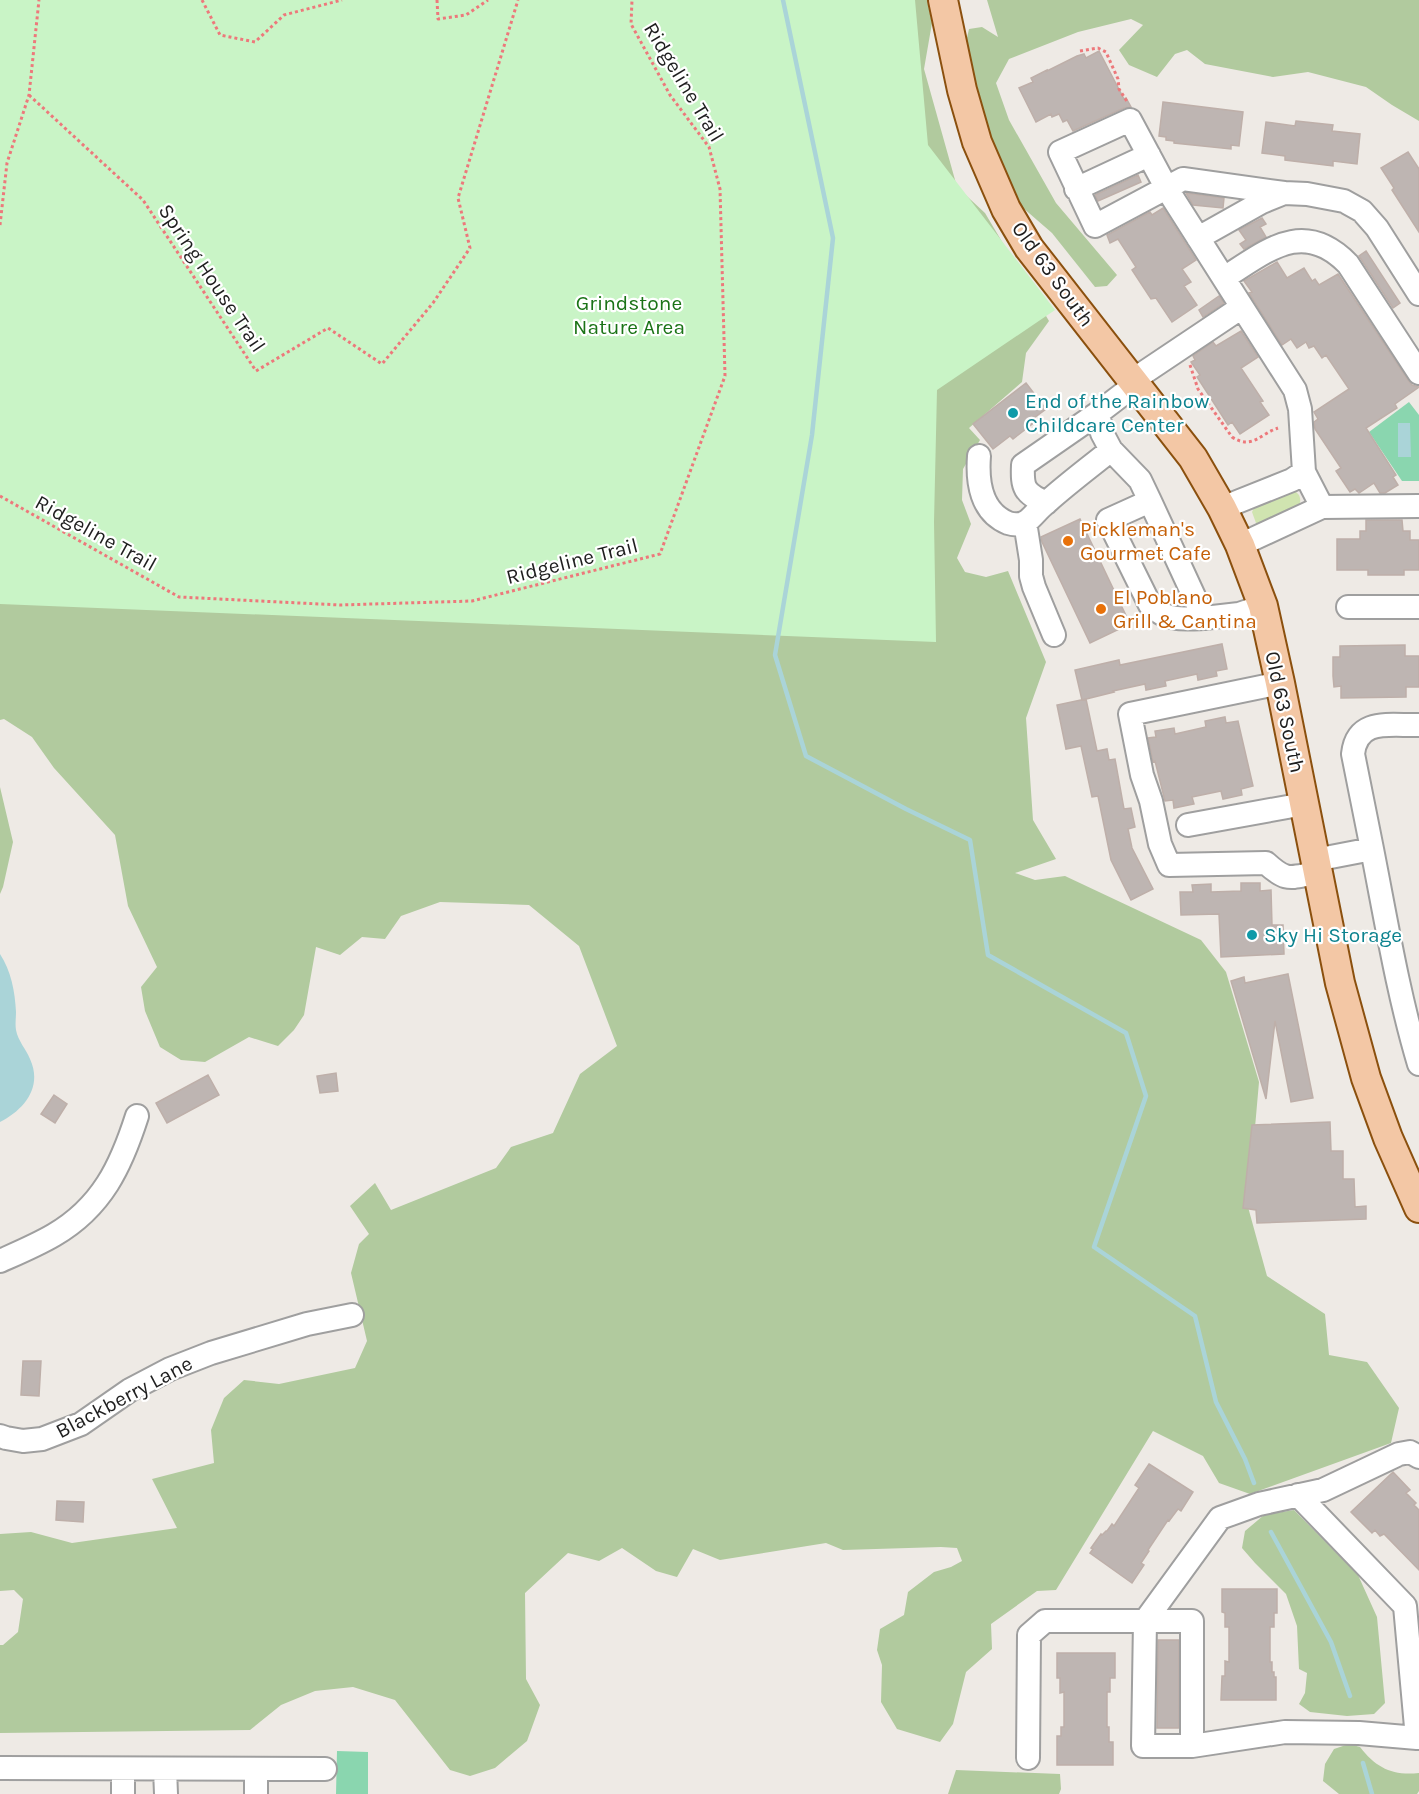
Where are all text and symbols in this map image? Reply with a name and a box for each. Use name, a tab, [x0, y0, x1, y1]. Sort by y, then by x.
street label: Ridgeline Trail	[639, 18, 729, 146]
street label: Spring House Trail	[154, 199, 270, 357]
street label: Old 63 South	[1007, 217, 1099, 331]
park label: Grindstone Nature Area	[573, 291, 685, 339]
place label: End of the Rainbow Childcare Center	[1025, 389, 1209, 437]
marker: End of the Rainbow Childcare Center	[1006, 406, 1020, 420]
street label: Ridgeline Trail	[31, 490, 161, 576]
place label: Pickleman's Gourmet Cafe	[1080, 517, 1211, 565]
street label: Ridgeline Trail	[504, 533, 640, 589]
marker: Pickleman's Gourmet Cafe	[1061, 534, 1075, 548]
place label: El Poblano Grill & Cantina	[1113, 585, 1257, 633]
marker: El Poblano Grill & Cantina	[1094, 602, 1108, 616]
street label: Old 63 South	[1260, 649, 1310, 775]
place label: Sky Hi Storage	[1264, 923, 1402, 947]
marker: Sky Hi Storage	[1245, 928, 1259, 942]
street label: Blackberry Lane	[52, 1351, 196, 1443]

